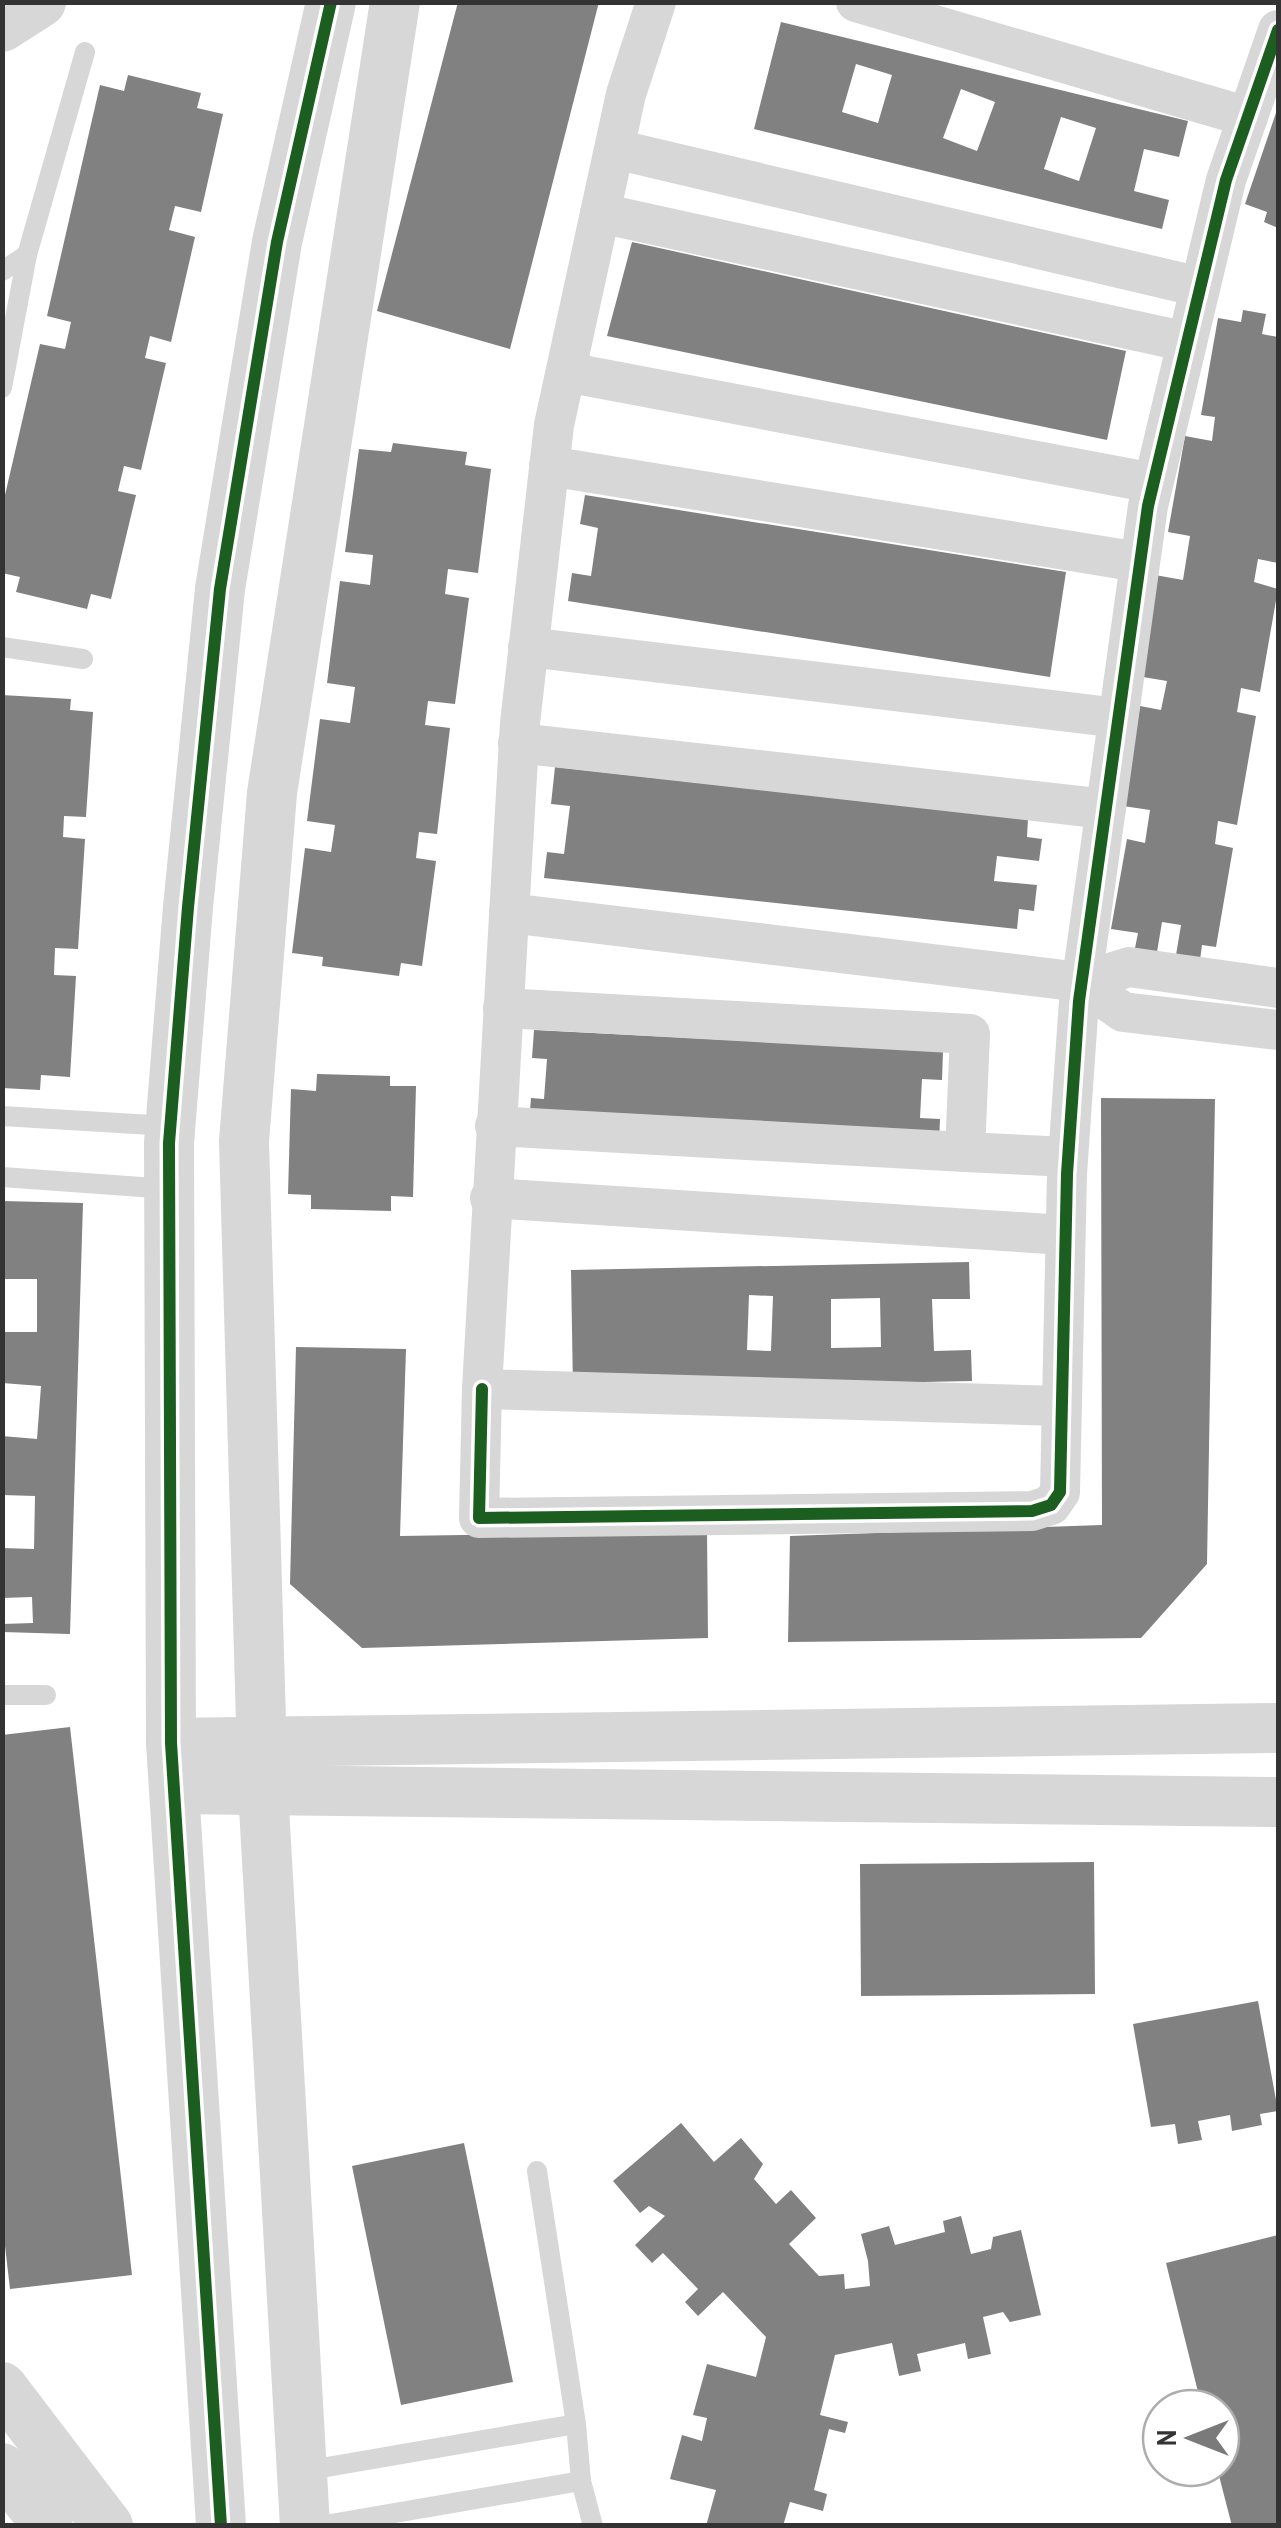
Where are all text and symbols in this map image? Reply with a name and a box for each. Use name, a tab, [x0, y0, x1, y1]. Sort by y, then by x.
north arrow	[1141, 2388, 1241, 2488]
text: N	[1147, 2430, 1185, 2446]

